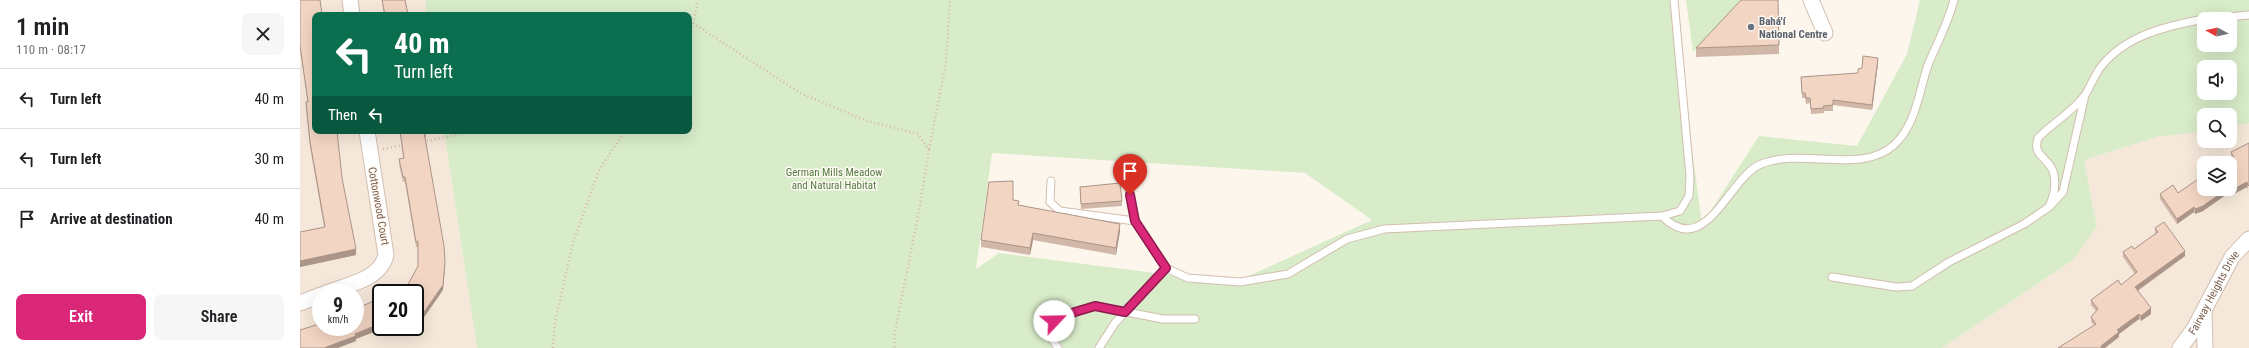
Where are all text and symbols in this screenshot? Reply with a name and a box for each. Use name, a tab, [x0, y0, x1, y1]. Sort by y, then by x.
north arrow	[2197, 12, 2237, 52]
map controls	[2197, 12, 2237, 196]
text: 1 min	[16, 13, 69, 41]
button: close	[242, 13, 284, 55]
place label: Bahá'í National Centre	[1759, 15, 1828, 41]
marker: Bahá'í National Centre	[1746, 22, 1756, 32]
text: 40 m	[394, 27, 450, 60]
icon: left	[328, 28, 380, 80]
text: 110 m · 08:17	[16, 42, 86, 57]
button: sound	[2197, 60, 2237, 100]
text: Turn left	[394, 61, 453, 82]
icon: left	[16, 88, 38, 110]
text: Turn left	[50, 90, 101, 108]
text: 40 m	[254, 90, 284, 108]
icon: left	[365, 104, 387, 126]
text: Then	[328, 106, 357, 124]
button: search	[2197, 108, 2237, 148]
icon: left	[16, 148, 38, 170]
text: Turn left	[50, 150, 101, 168]
text: 30 m	[254, 150, 284, 168]
pin	[1113, 154, 1147, 195]
button: layers	[2197, 156, 2237, 196]
icon: arrive	[1119, 160, 1141, 182]
street label: Cottonwood Court	[365, 166, 392, 246]
park label: German Mills Meadow and Natural Habitat	[786, 166, 882, 192]
icon: arrive	[16, 208, 38, 230]
text: Arrive at destination	[50, 210, 173, 228]
text: 40 m	[254, 210, 284, 228]
street label: Fairway Heights Drive	[2186, 248, 2242, 338]
speed limit sign: 20	[372, 284, 424, 336]
text: 9	[333, 293, 343, 317]
button: Exit	[16, 294, 146, 340]
button: Share	[154, 294, 284, 340]
position arrow	[1033, 300, 1075, 342]
text: km/h	[328, 314, 348, 325]

